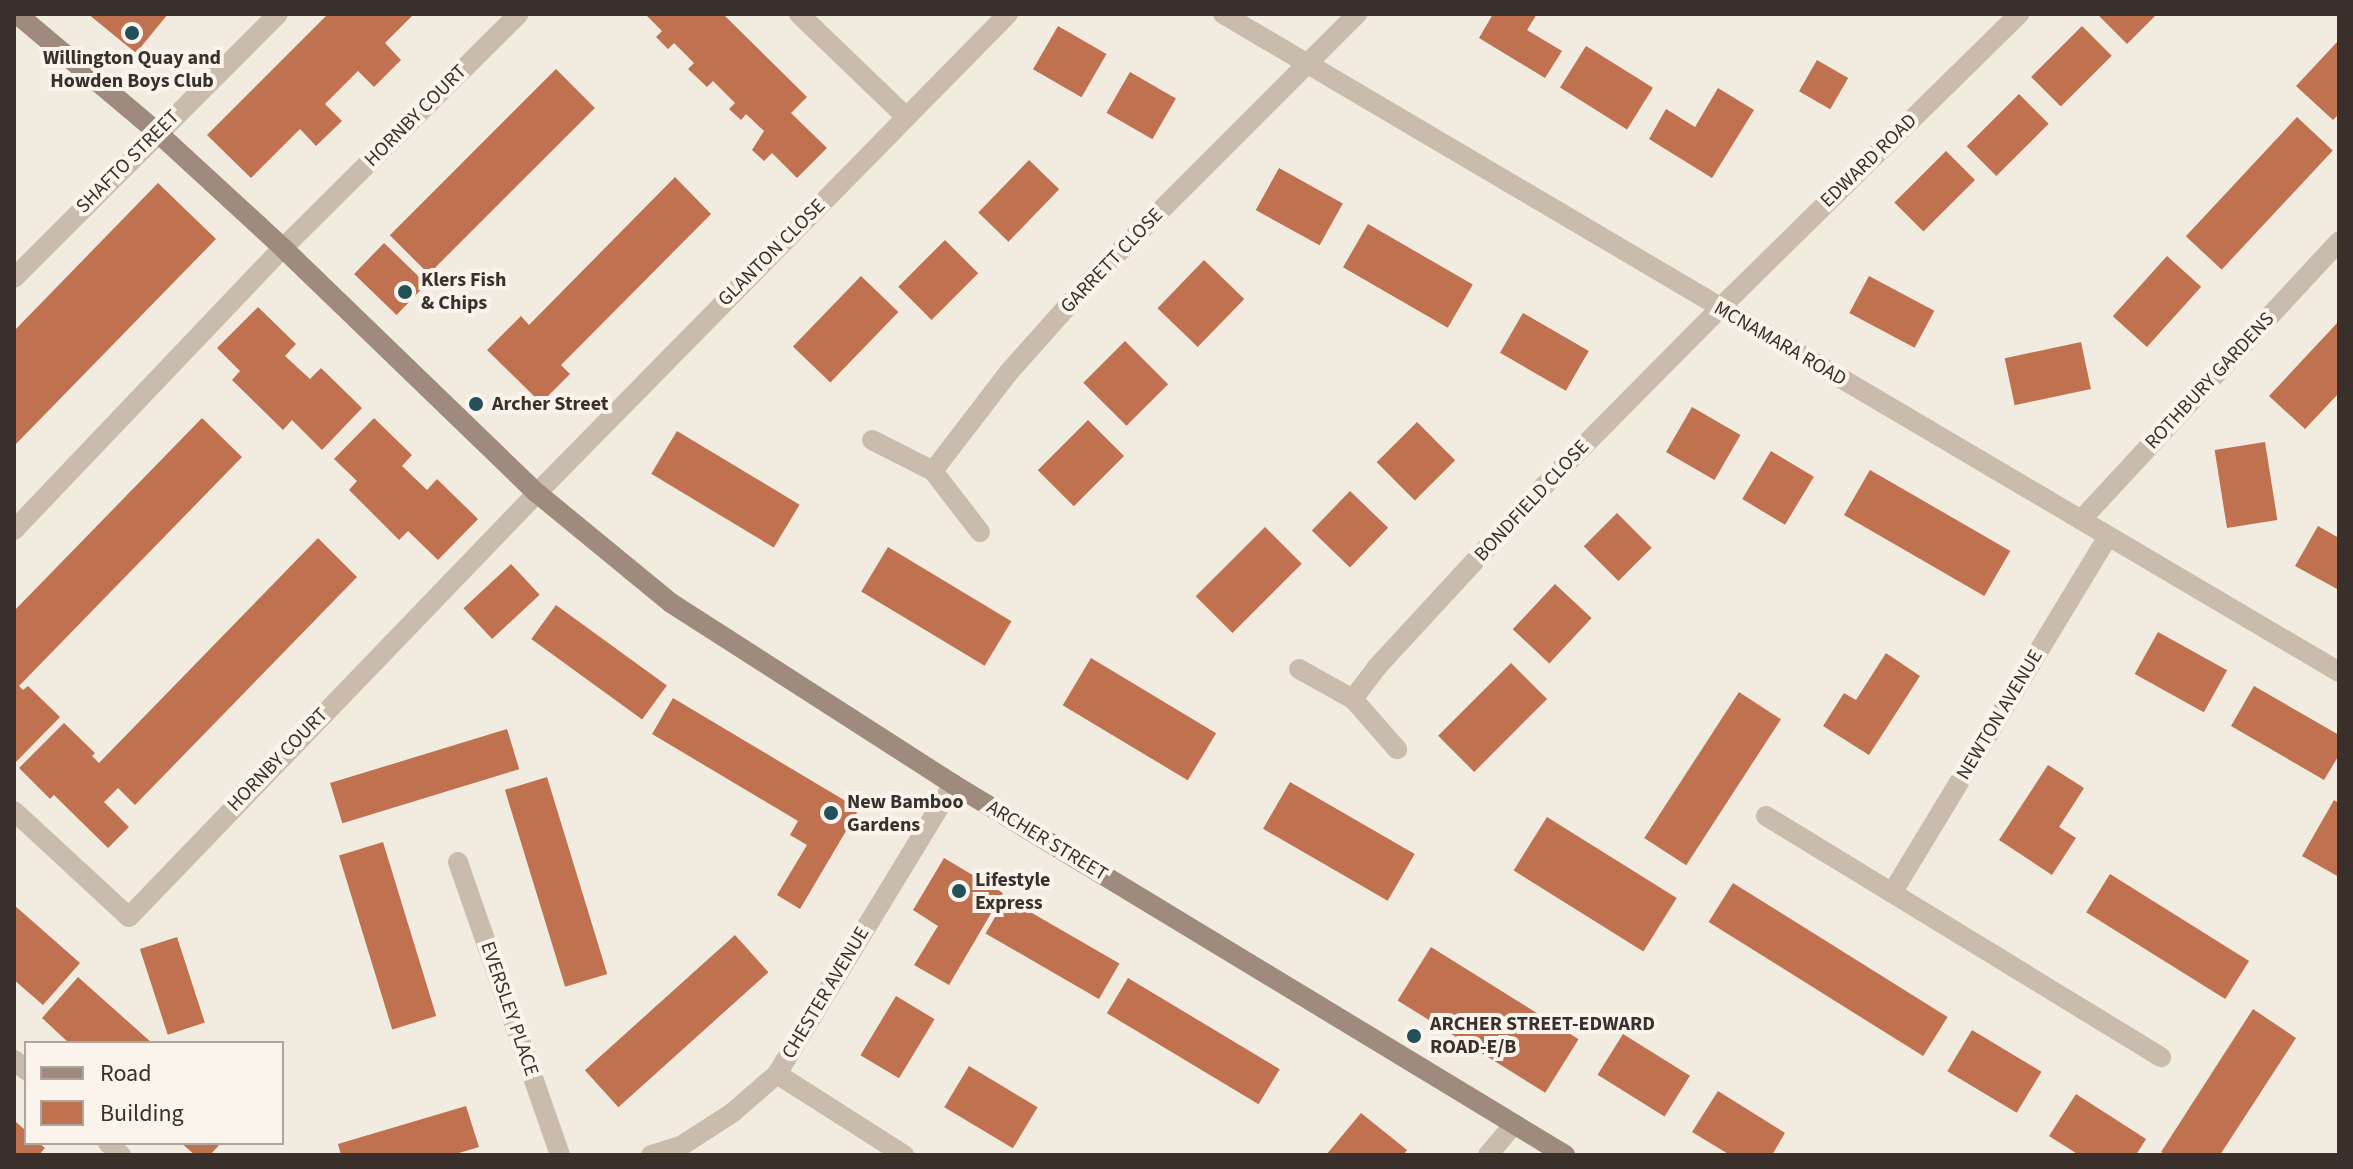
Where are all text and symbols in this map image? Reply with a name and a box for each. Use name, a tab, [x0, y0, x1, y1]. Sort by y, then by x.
marker: Willington Quay and Howden Boys Club	[123, 24, 141, 42]
place label: Willington Quay and Howden Boys Club	[43, 46, 221, 93]
street label: HORNBY COURT	[360, 60, 472, 172]
street label: SHAFTO STREET	[71, 105, 185, 219]
street label: EDWARD ROAD	[1816, 109, 1922, 213]
street label: GLANTON CLOSE	[713, 194, 831, 312]
street label: GARRETT CLOSE	[1056, 203, 1168, 319]
place label: Klers Fish & Chips	[421, 268, 506, 315]
marker: Klers Fish & Chips	[396, 283, 414, 301]
street label: MCNAMARA ROAD	[1710, 296, 1850, 392]
street label: ROTHBURY GARDENS	[2140, 308, 2280, 454]
place label: Archer Street	[492, 392, 608, 416]
marker: Archer Street	[467, 395, 485, 413]
street label: BONDFIELD CLOSE	[1470, 435, 1594, 567]
street label: NEWTON AVENUE	[1952, 646, 2048, 784]
street label: HORNBY COURT	[223, 703, 333, 817]
place label: New Bamboo Gardens	[847, 790, 964, 837]
street label: ARCHER STREET	[982, 795, 1112, 887]
marker: New Bamboo Gardens	[822, 804, 840, 822]
place label: Lifestyle Express	[975, 868, 1050, 915]
marker: Lifestyle Express	[950, 882, 968, 900]
street label: CHESTER AVENUE	[777, 923, 875, 1063]
street label: EVERSLEY PLACE	[475, 939, 543, 1079]
place label: ARCHER STREET-EDWARD ROAD-E/B	[1430, 1012, 1655, 1059]
marker: ARCHER STREET-EDWARD ROAD-E/B	[1405, 1027, 1423, 1045]
legend	[24, 1041, 284, 1145]
text: Road	[100, 1056, 152, 1091]
text: Building	[100, 1096, 184, 1131]

